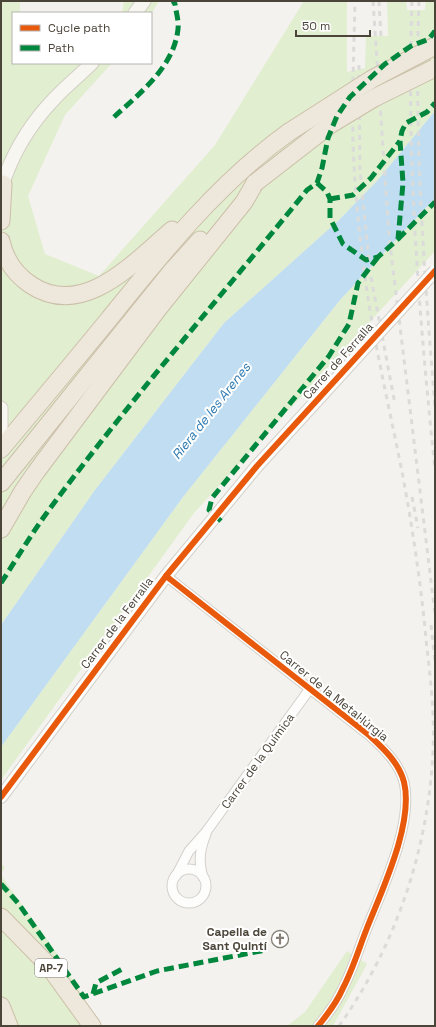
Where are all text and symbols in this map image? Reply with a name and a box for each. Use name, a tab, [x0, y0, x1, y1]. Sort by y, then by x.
legend	[12, 12, 152, 64]
scale bar	[296, 12, 370, 38]
text: 50 m	[302, 18, 330, 34]
text: Cycle path	[48, 20, 110, 36]
text: Path	[48, 40, 74, 56]
street label: Carrer de Ferralla	[299, 319, 377, 403]
water label: Riera de les Arenes	[168, 358, 255, 463]
street label: Carrer de la Ferralla	[77, 574, 157, 672]
street label: Carrer de la Metal·lúrgia	[276, 647, 392, 745]
street label: Carrer de la Química	[218, 710, 298, 812]
place label: Capella de Sant Quintí	[202, 924, 268, 954]
church icon: Capella de Sant Quintí	[270, 929, 290, 949]
road number: AP-7	[35, 959, 67, 977]

